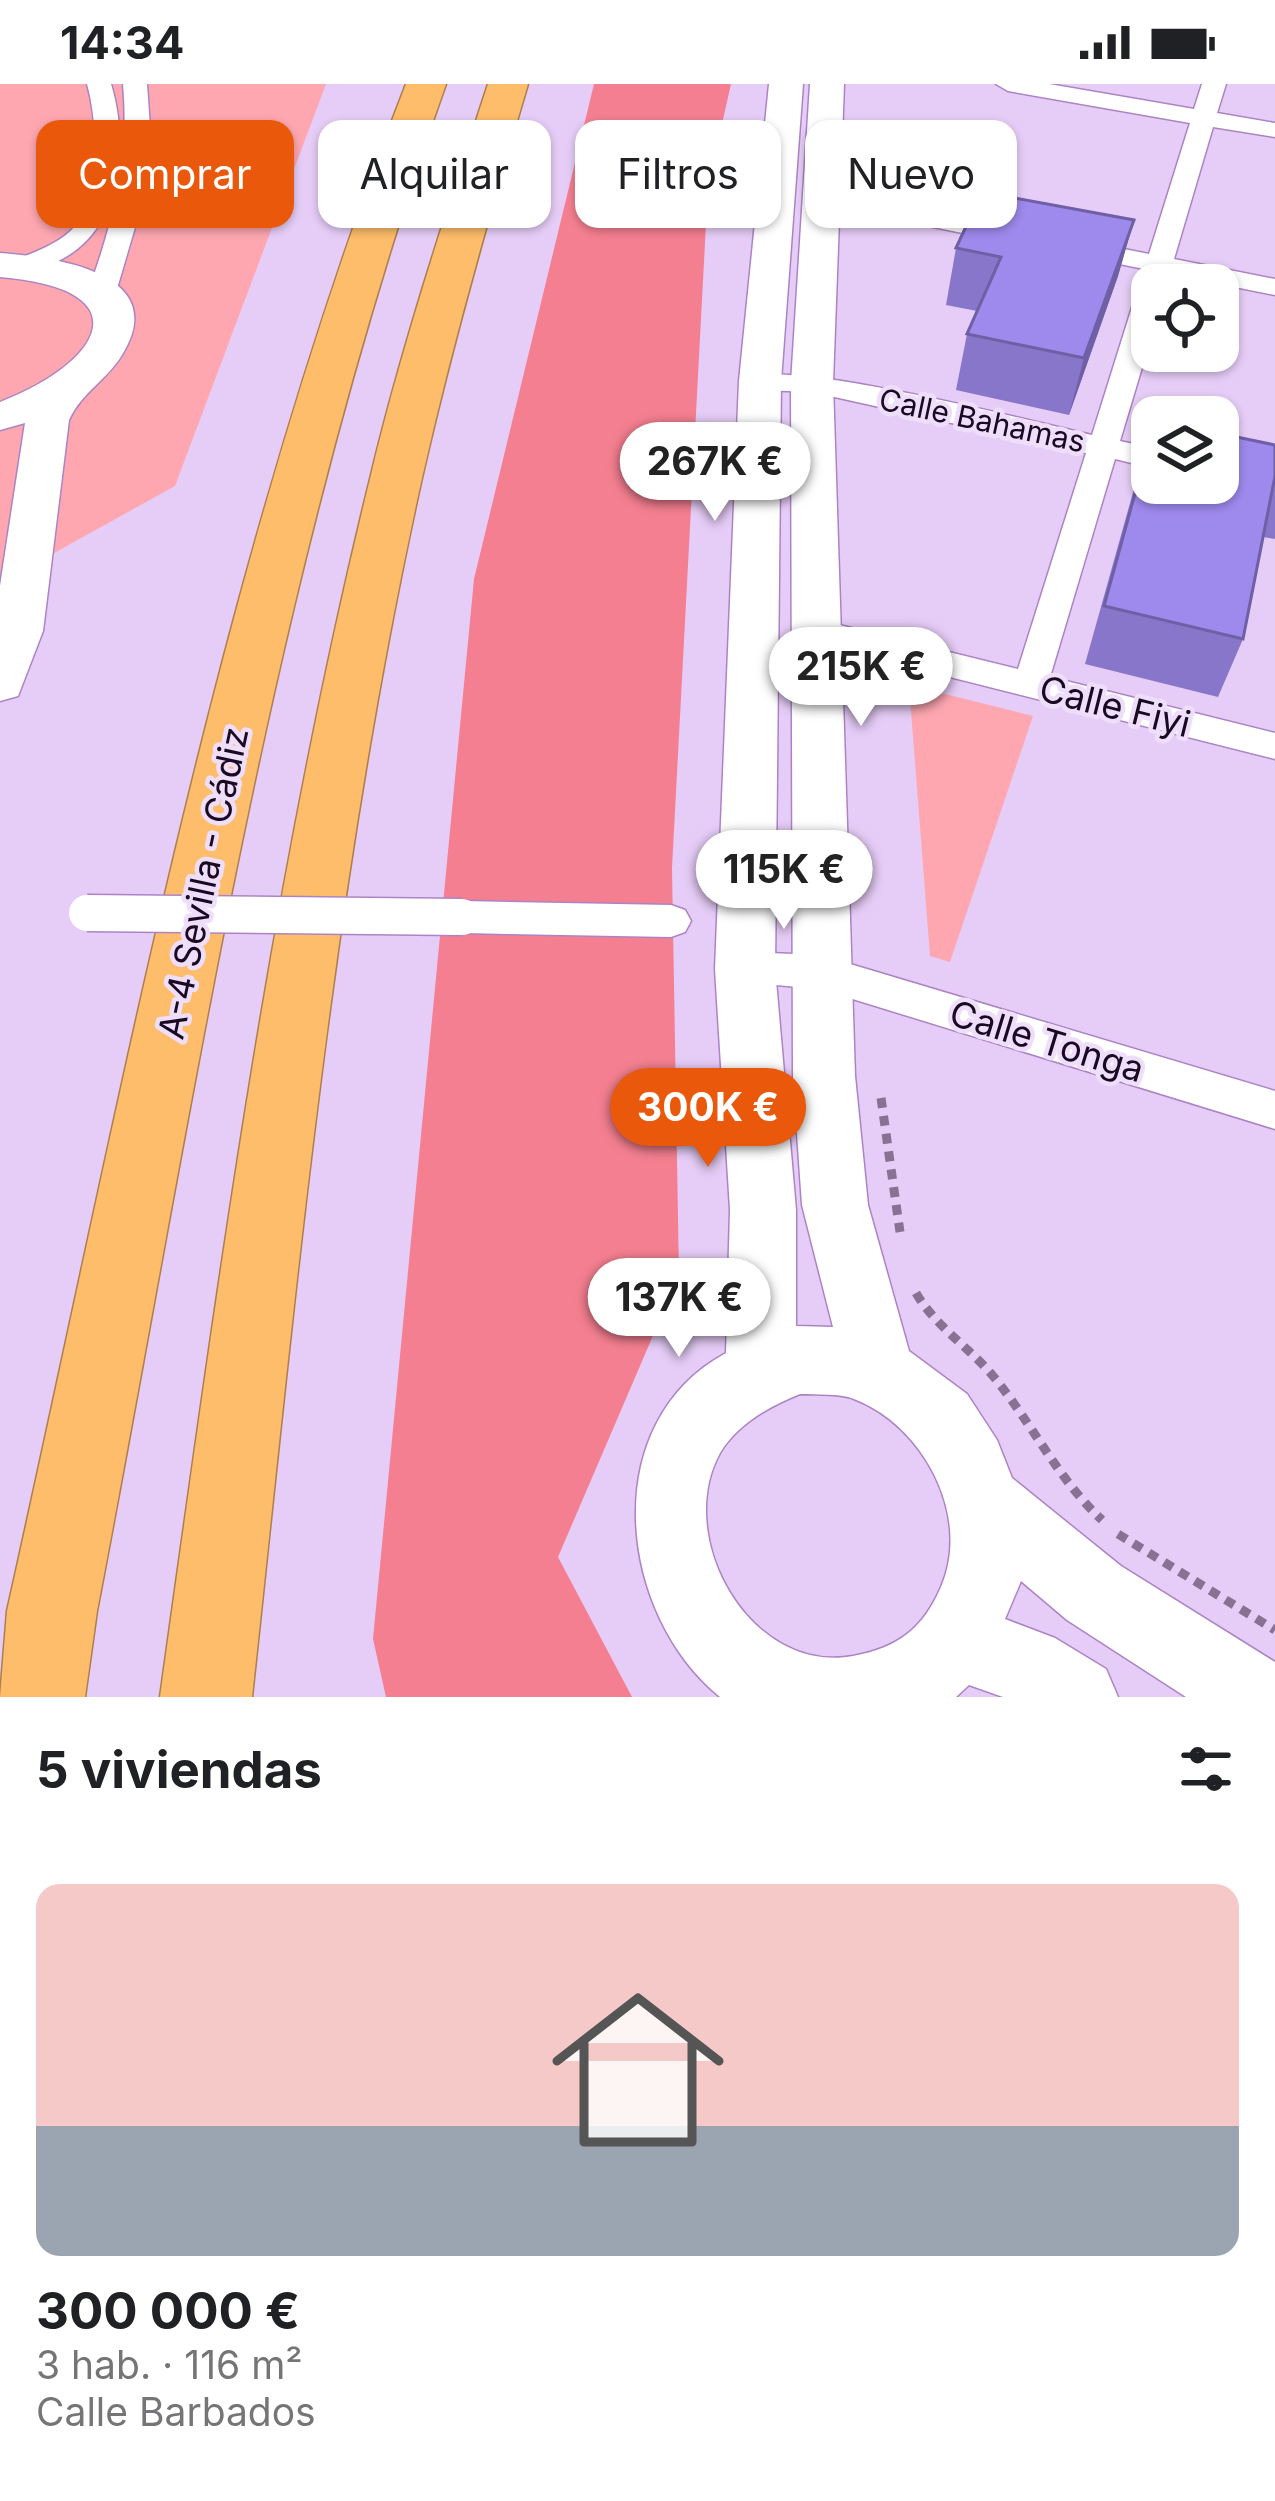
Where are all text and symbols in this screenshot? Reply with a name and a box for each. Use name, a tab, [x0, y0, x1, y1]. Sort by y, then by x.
text: 14:34	[60, 15, 184, 70]
chip: Comprar	[36, 120, 294, 228]
chip: Alquilar	[318, 120, 551, 228]
chip: Filtros	[575, 120, 781, 228]
chip: Nuevo	[805, 120, 1017, 228]
map controls	[1131, 264, 1239, 504]
button: locate	[1131, 264, 1239, 372]
street label: Calle Bahamas	[876, 381, 1088, 459]
button: layers	[1131, 396, 1239, 504]
pin: 267K €	[617, 422, 813, 524]
text: 267K €	[647, 437, 783, 484]
pin: 215K €	[763, 627, 959, 729]
text: 215K €	[796, 642, 926, 689]
street label: Calle Fiyi	[1035, 666, 1195, 746]
street label: A-4 Sevilla - Cádiz	[148, 723, 258, 1043]
pin: 115K €	[686, 830, 882, 932]
text: 115K €	[723, 845, 845, 892]
street label: Calle Tonga	[945, 991, 1149, 1091]
pin: 300K €	[610, 1068, 806, 1170]
text: 300K €	[637, 1083, 779, 1130]
pin: 137K €	[581, 1258, 777, 1360]
text: 137K €	[615, 1273, 743, 1320]
icon: filters	[1173, 1736, 1239, 1802]
text: 5 viviendas	[36, 1739, 322, 1800]
icon: home	[530, 1962, 746, 2178]
text: 300 000 €	[36, 2280, 300, 2341]
text: 3 hab. · 116 m²	[36, 2341, 303, 2388]
text: Calle Barbados	[36, 2388, 316, 2435]

